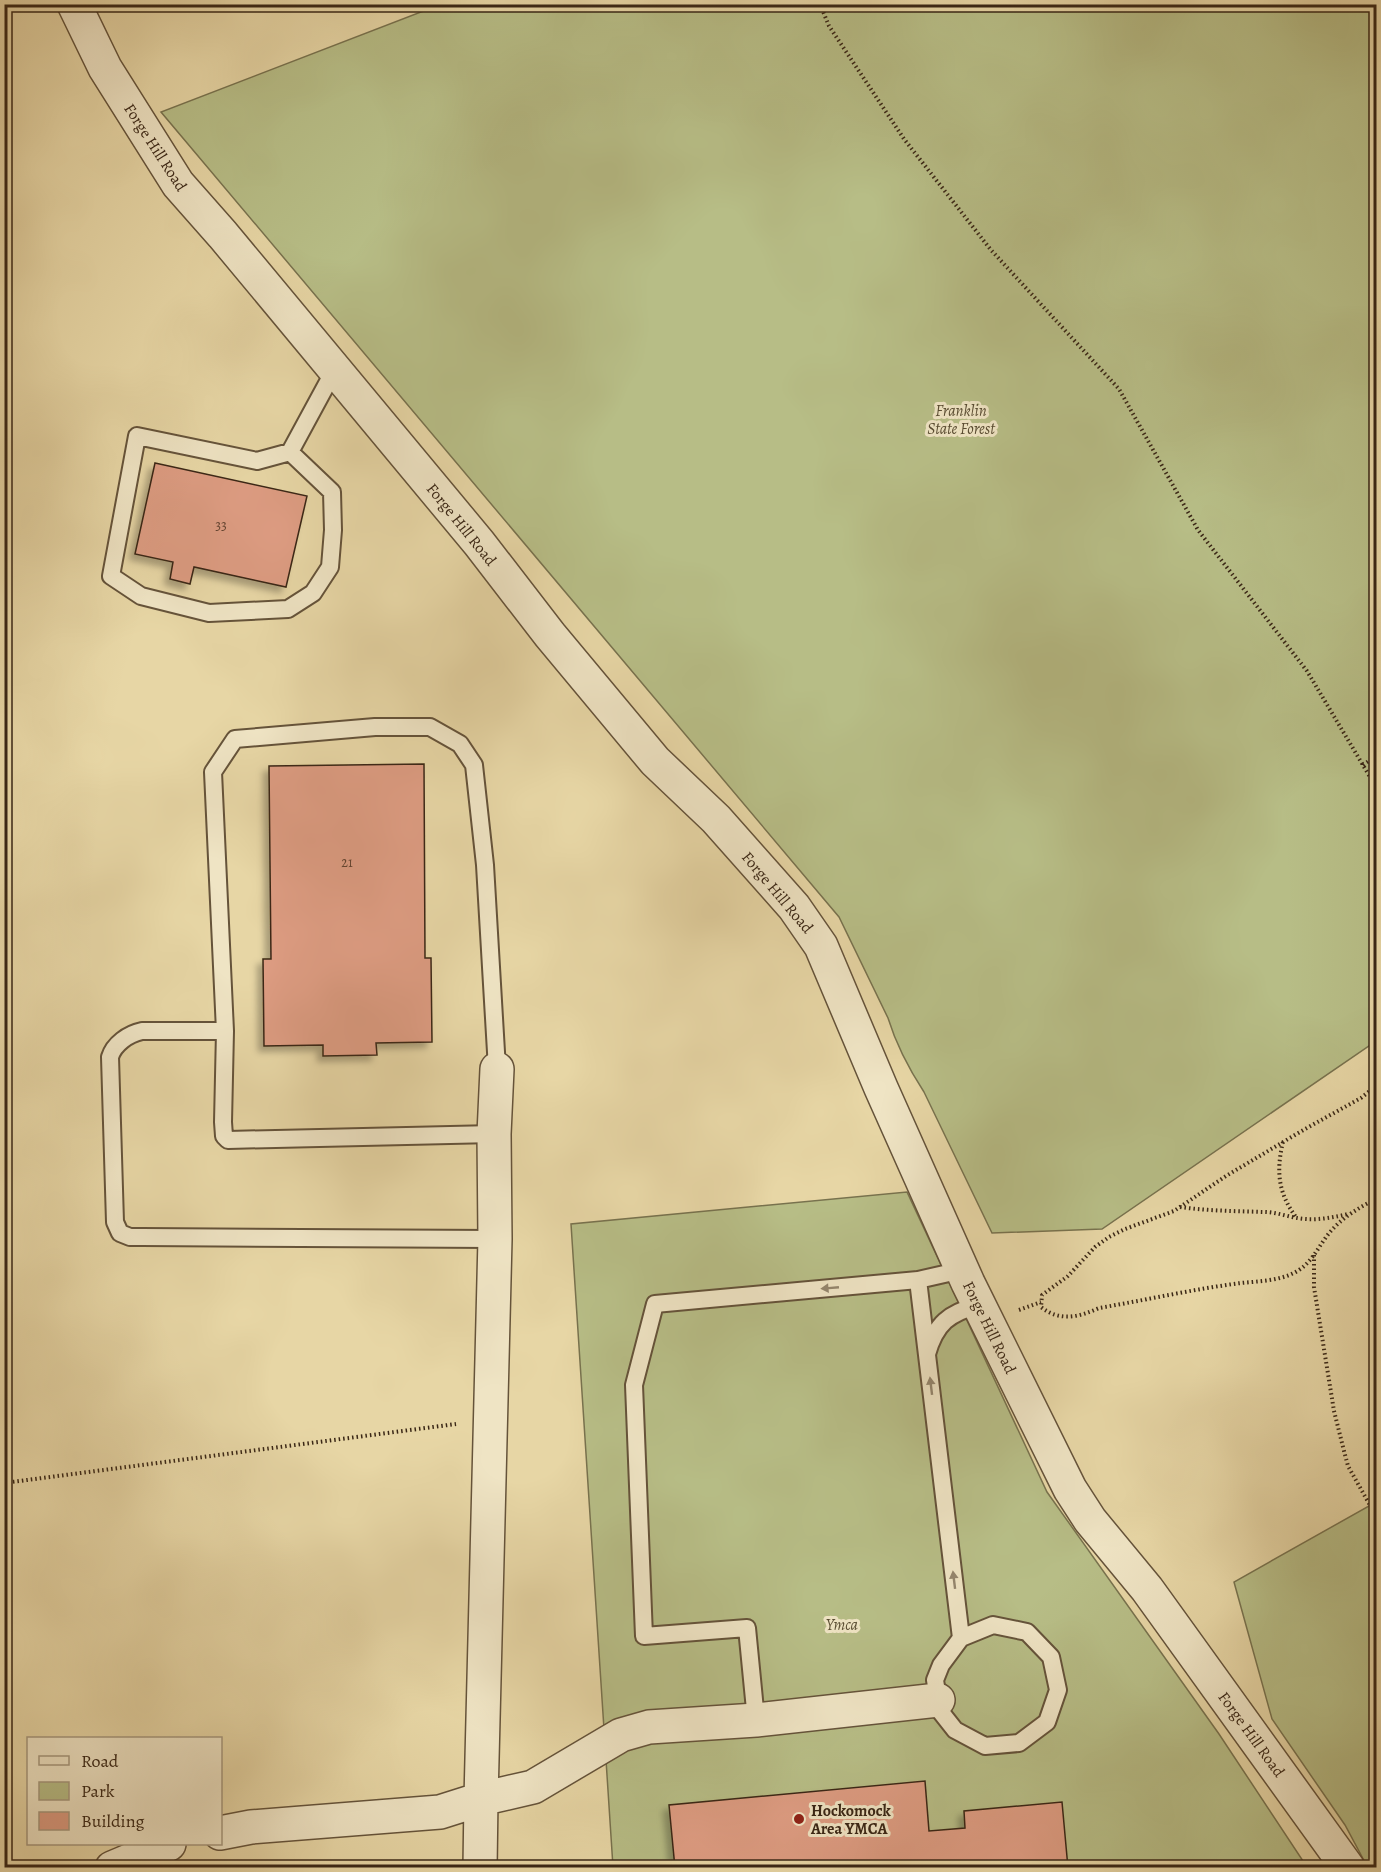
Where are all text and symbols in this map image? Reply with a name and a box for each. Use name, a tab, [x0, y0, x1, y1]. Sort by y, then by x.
street label: Forge Hill Road	[119, 99, 192, 196]
park label: Franklin State Forest	[927, 400, 996, 440]
street label: Forge Hill Road	[421, 479, 502, 571]
house number: 33	[215, 516, 227, 535]
street label: Forge Hill Road	[736, 847, 818, 939]
house number: 21	[341, 853, 353, 872]
street label: Forge Hill Road	[957, 1277, 1021, 1378]
one-way arrow	[821, 1283, 840, 1293]
one-way arrow	[926, 1376, 935, 1395]
one-way arrow	[949, 1570, 959, 1589]
park label: Ymca	[826, 1614, 859, 1636]
street label: Forge Hill Road	[1213, 1687, 1290, 1782]
legend	[27, 1737, 222, 1845]
text: Road	[81, 1749, 119, 1773]
text: Park	[81, 1779, 115, 1803]
place label: Hockomock Area YMCA	[810, 1800, 891, 1840]
text: Building	[81, 1809, 145, 1833]
marker: Hockomock Area YMCA	[792, 1812, 806, 1826]

